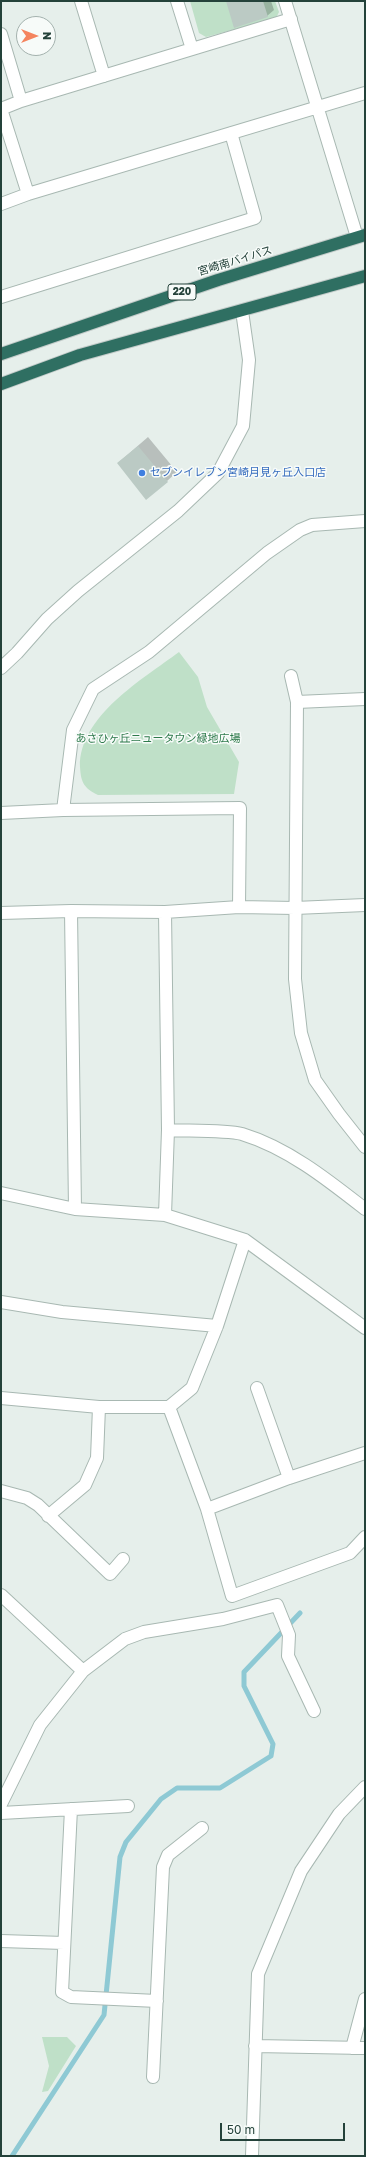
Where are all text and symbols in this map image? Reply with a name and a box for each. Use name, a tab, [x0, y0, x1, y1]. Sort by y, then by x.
north arrow	[16, 16, 56, 56]
text: N	[41, 32, 54, 40]
street label: 宮崎南バイパス	[196, 243, 274, 279]
road number: 220	[168, 284, 196, 300]
place label: セブンイレブン宮崎月見ヶ丘入口店	[150, 466, 326, 480]
marker: セブンイレブン宮崎月見ヶ丘入口店	[137, 468, 147, 478]
park label: あさひヶ丘ニュータウン緑地広場	[76, 732, 240, 746]
scale bar	[222, 2115, 347, 2141]
text: 50 m	[227, 2122, 255, 2137]

